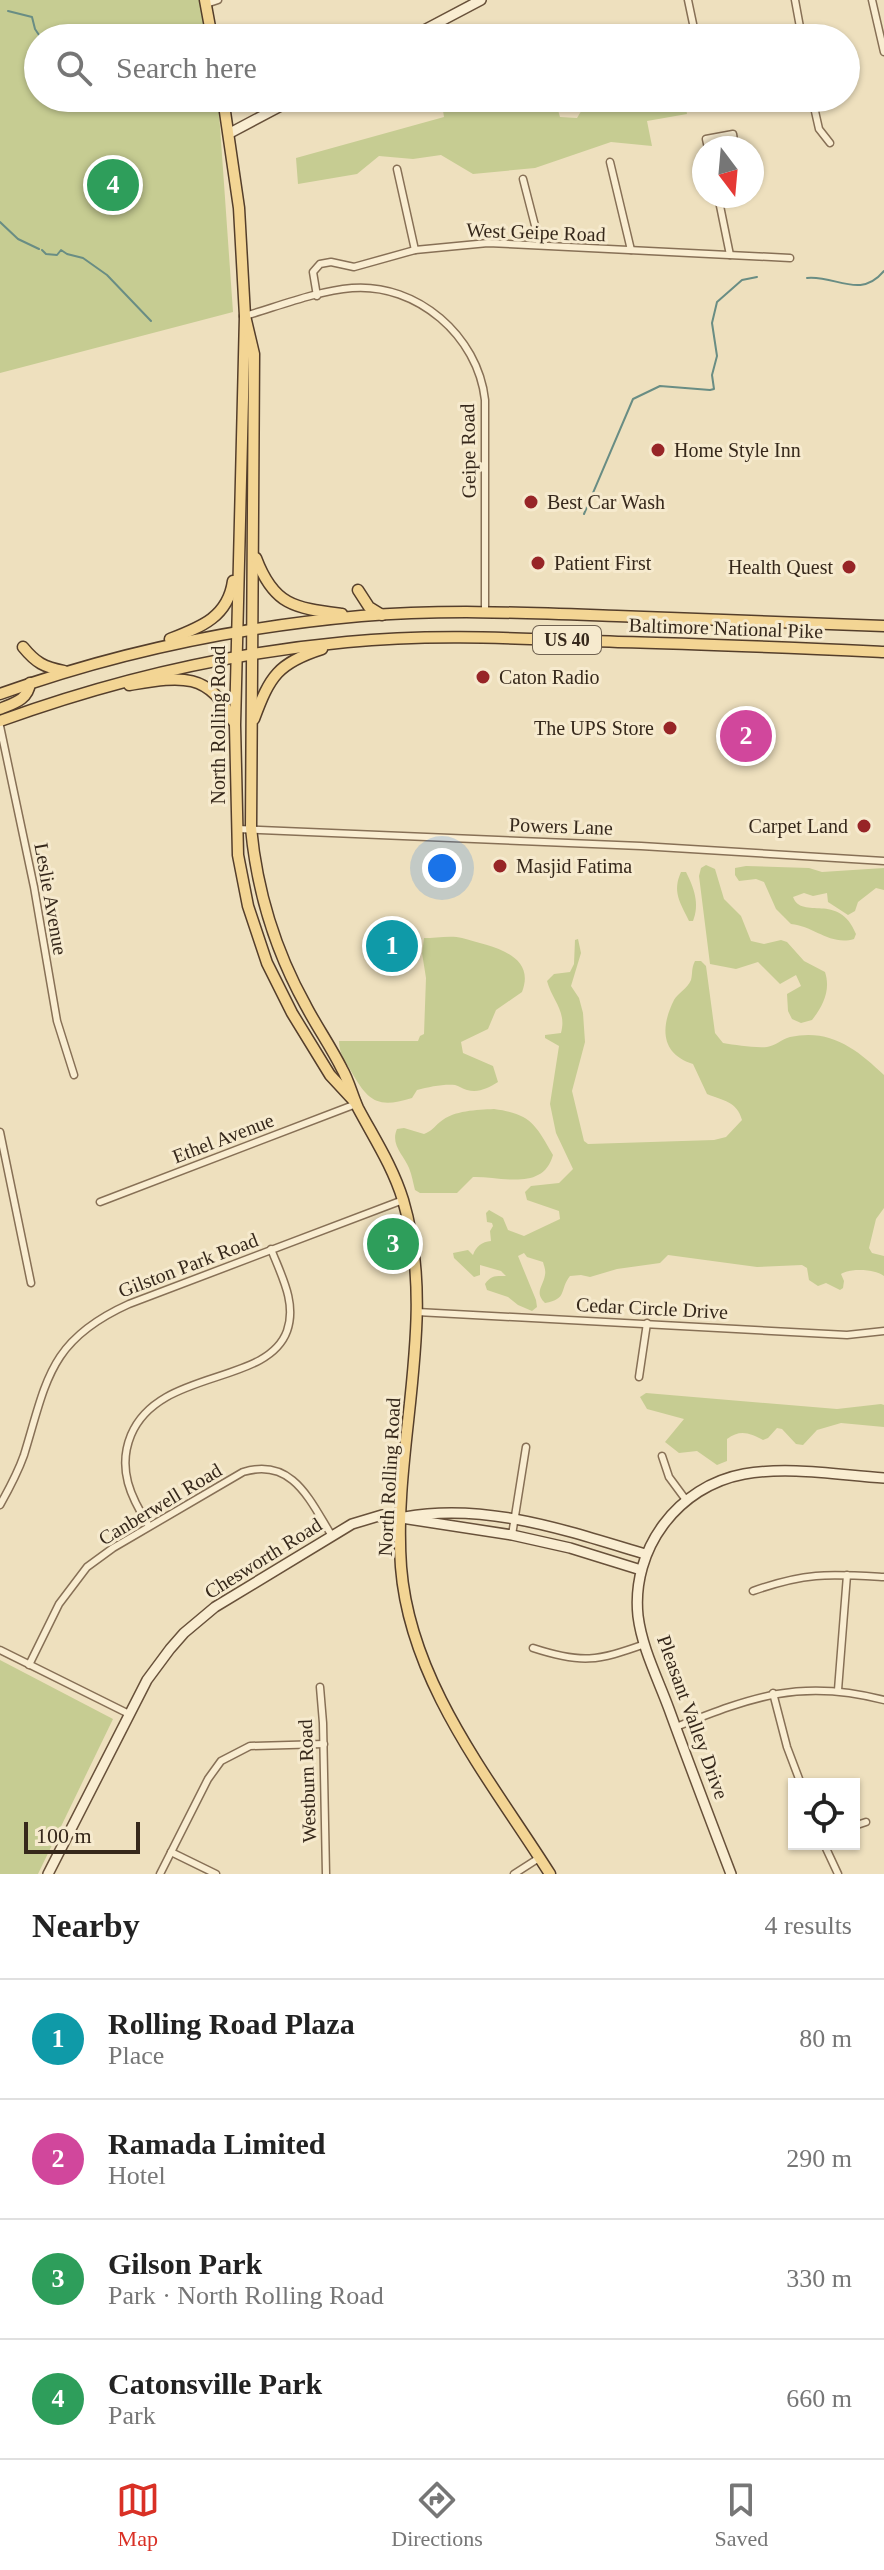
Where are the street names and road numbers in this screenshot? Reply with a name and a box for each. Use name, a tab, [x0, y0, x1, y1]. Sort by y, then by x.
street label: West Geipe Road	[466, 219, 606, 246]
street label: Geipe Road	[456, 403, 481, 499]
street label: Baltimore National Pike	[628, 614, 824, 642]
road number: US 40	[533, 626, 601, 654]
street label: North Rolling Road	[207, 646, 230, 804]
street label: Powers Lane	[509, 813, 613, 839]
street label: Leslie Avenue	[30, 841, 72, 957]
street label: Ethel Avenue	[169, 1109, 277, 1167]
street label: Gilston Park Road	[115, 1228, 261, 1302]
street label: Cedar Circle Drive	[575, 1293, 729, 1323]
street label: North Rolling Road	[374, 1397, 405, 1557]
street label: Canberwell Road	[95, 1459, 225, 1549]
street label: Chesworth Road	[200, 1513, 326, 1603]
street label: Pleasant Valley Drive	[652, 1632, 733, 1802]
street label: Westburn Road	[294, 1719, 320, 1843]

